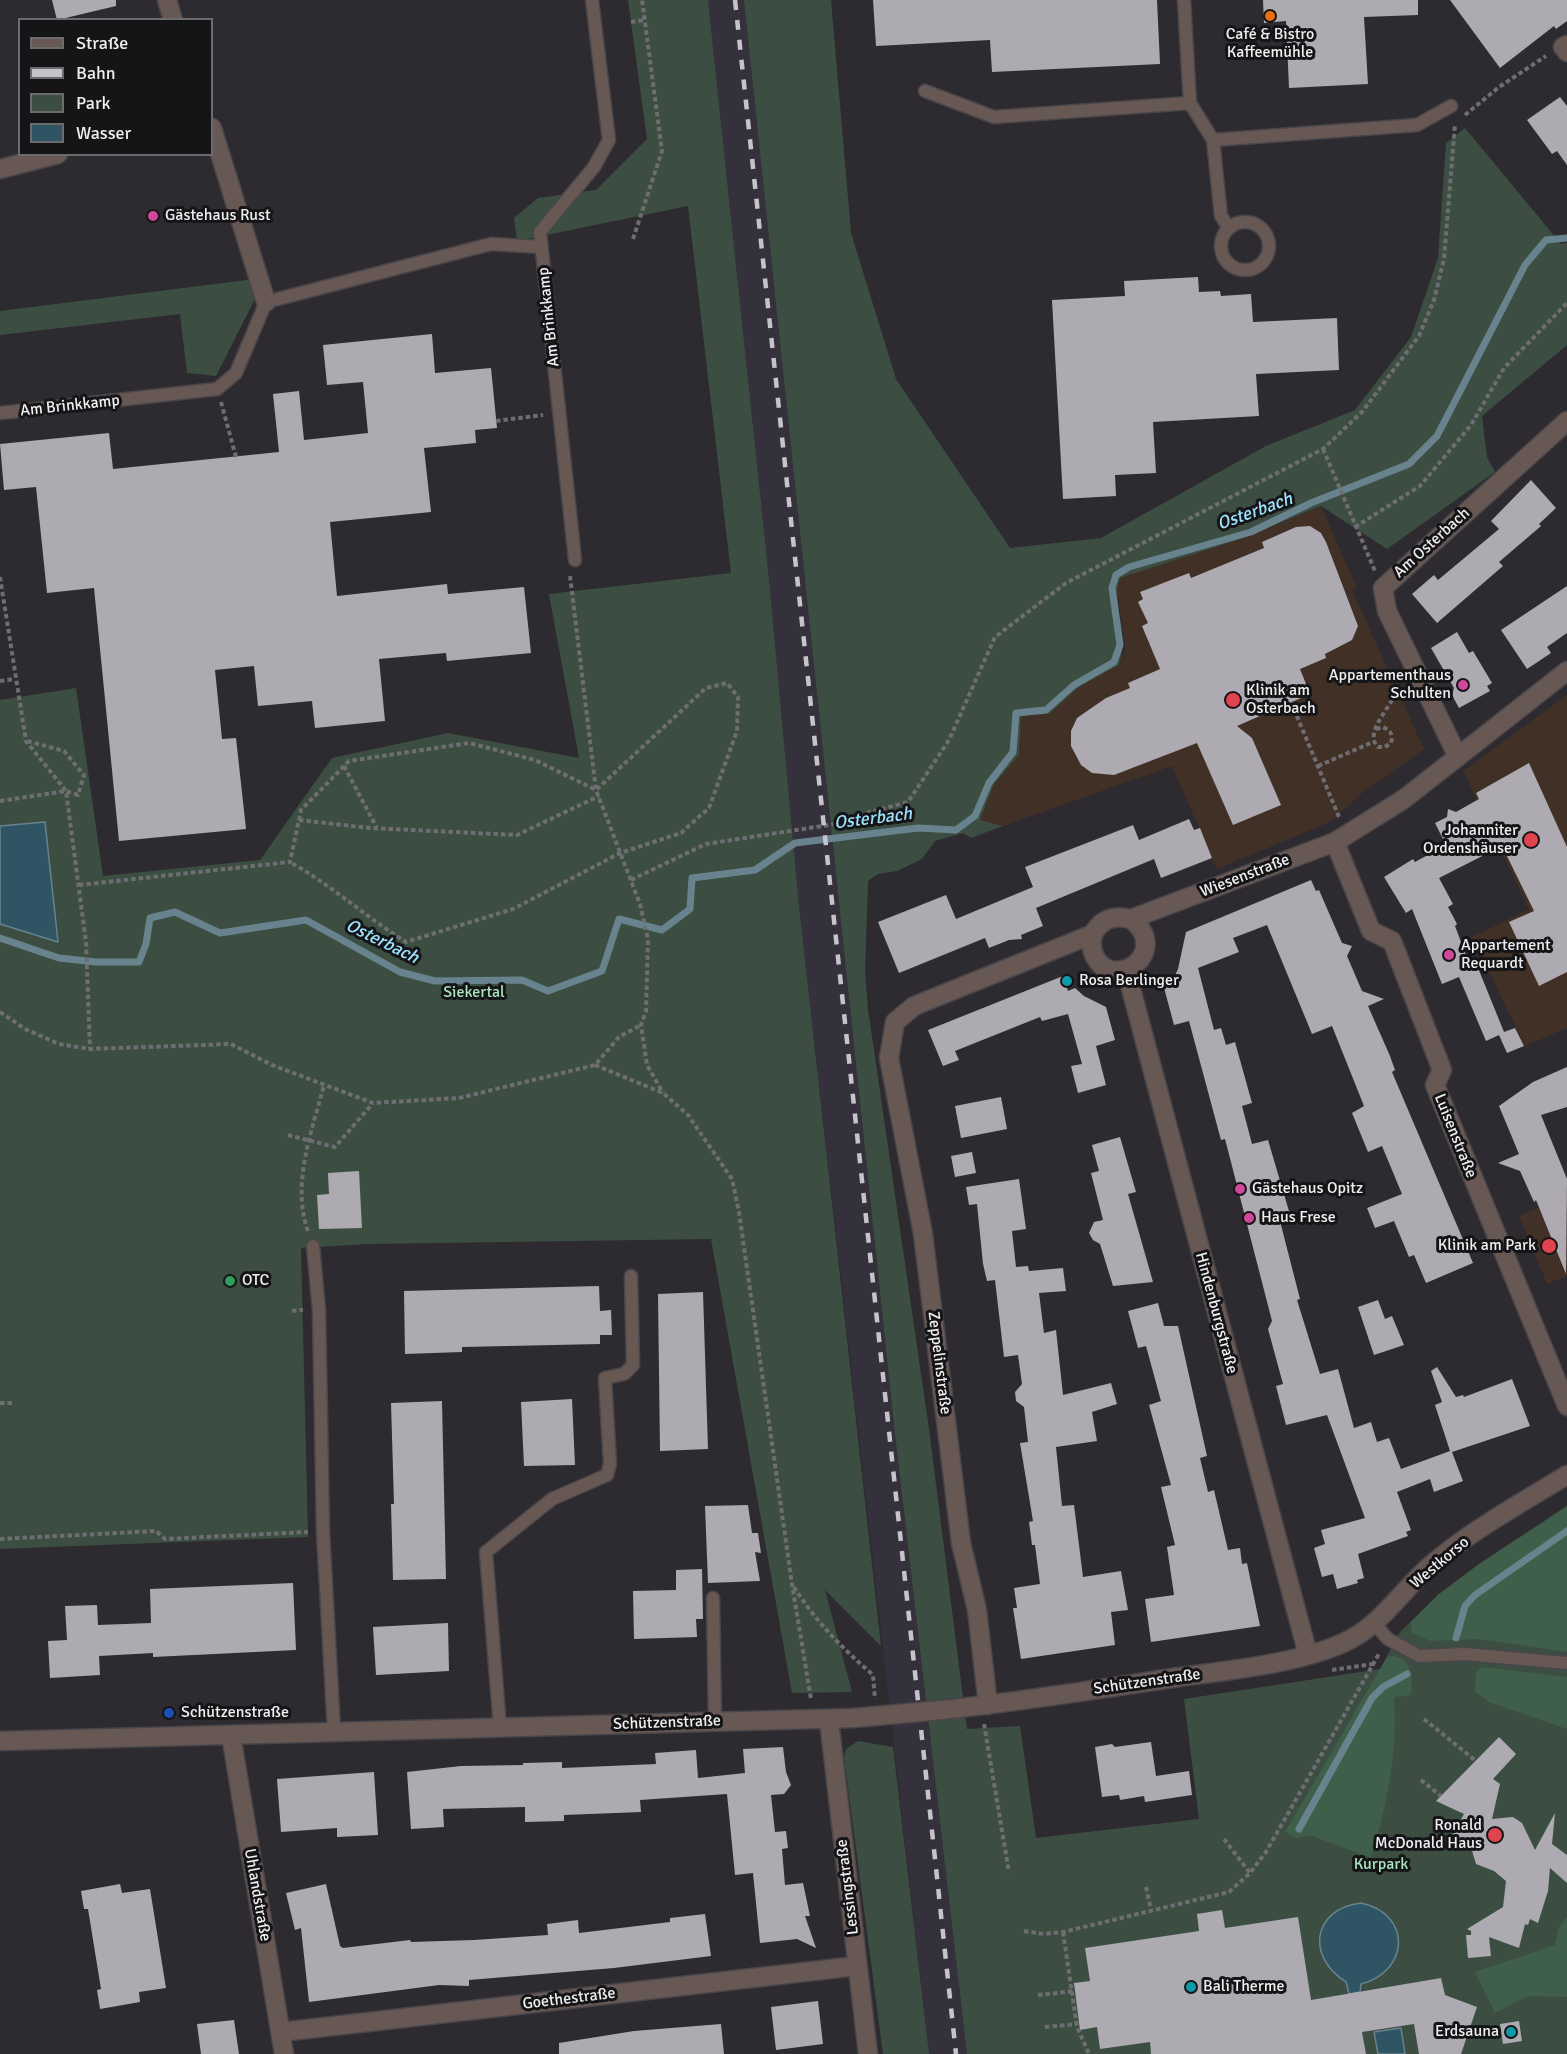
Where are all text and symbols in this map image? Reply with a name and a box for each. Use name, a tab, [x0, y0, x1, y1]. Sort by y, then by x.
marker: Café & Bistro Kaffeemühle	[1263, 9, 1277, 23]
legend	[18, 18, 213, 156]
place label: Café & Bistro Kaffeemühle	[1226, 25, 1314, 63]
text: Straße	[76, 32, 128, 54]
text: Bahn	[76, 62, 116, 84]
text: Park	[76, 92, 111, 114]
text: Wasser	[76, 122, 131, 144]
place label: Gästehaus Rust	[165, 206, 271, 226]
marker: Gästehaus Rust	[146, 209, 160, 223]
street label: Am Brinkkamp	[534, 266, 564, 368]
street label: Am Brinkkamp	[19, 391, 121, 421]
water label: Osterbach	[1215, 488, 1295, 536]
street label: Am Osterbach	[1390, 504, 1474, 582]
place label: Appartementhaus Schulten	[1329, 666, 1451, 704]
marker: Appartementhaus Schulten	[1456, 678, 1470, 692]
place label: Klinik am Osterbach	[1246, 681, 1316, 719]
marker: Klinik am Osterbach	[1224, 691, 1242, 709]
water label: Osterbach	[833, 804, 913, 834]
place label: Johanniter Ordenshäuser	[1423, 821, 1518, 859]
marker: Johanniter Ordenshäuser	[1522, 831, 1540, 849]
street label: Wiesenstraße	[1198, 850, 1292, 902]
water label: Osterbach	[342, 915, 422, 969]
place label: Appartement Requardt	[1461, 936, 1551, 974]
marker: Appartement Requardt	[1442, 948, 1456, 962]
place label: Rosa Berlinger	[1079, 971, 1179, 991]
marker: Rosa Berlinger	[1060, 974, 1074, 988]
park label: Siekertal	[443, 983, 505, 1003]
street label: Luisenstraße	[1429, 1091, 1481, 1181]
place label: Gästehaus Opitz	[1252, 1179, 1363, 1199]
marker: Gästehaus Opitz	[1233, 1182, 1247, 1196]
place label: Haus Frese	[1261, 1208, 1336, 1228]
marker: Haus Frese	[1242, 1211, 1256, 1225]
place label: Klinik am Park	[1438, 1236, 1536, 1256]
marker: Klinik am Park	[1540, 1237, 1558, 1255]
street label: Hindenburgstraße	[1191, 1250, 1241, 1376]
place label: OTC	[242, 1271, 269, 1291]
marker: OTC	[223, 1274, 237, 1288]
street label: Zeppelinstraße	[923, 1310, 955, 1416]
street label: Westkorso	[1407, 1533, 1473, 1593]
street label: Schützenstraße	[1092, 1665, 1202, 1699]
place label: Schützenstraße	[181, 1703, 289, 1723]
marker: Schützenstraße	[162, 1706, 176, 1720]
street label: Schützenstraße	[613, 1712, 721, 1734]
place label: Ronald McDonald Haus	[1375, 1816, 1482, 1854]
marker: Ronald McDonald Haus	[1486, 1826, 1504, 1844]
street label: Lessingstraße	[833, 1838, 863, 1936]
street label: Uhlandstraße	[239, 1847, 275, 1943]
park label: Kurpark	[1354, 1855, 1408, 1875]
place label: Bali Therme	[1203, 1977, 1285, 1997]
marker: Bali Therme	[1184, 1980, 1198, 1994]
street label: Goethestraße	[521, 1984, 617, 2014]
place label: Erdsauna	[1435, 2022, 1499, 2042]
marker: Erdsauna	[1504, 2025, 1518, 2039]

